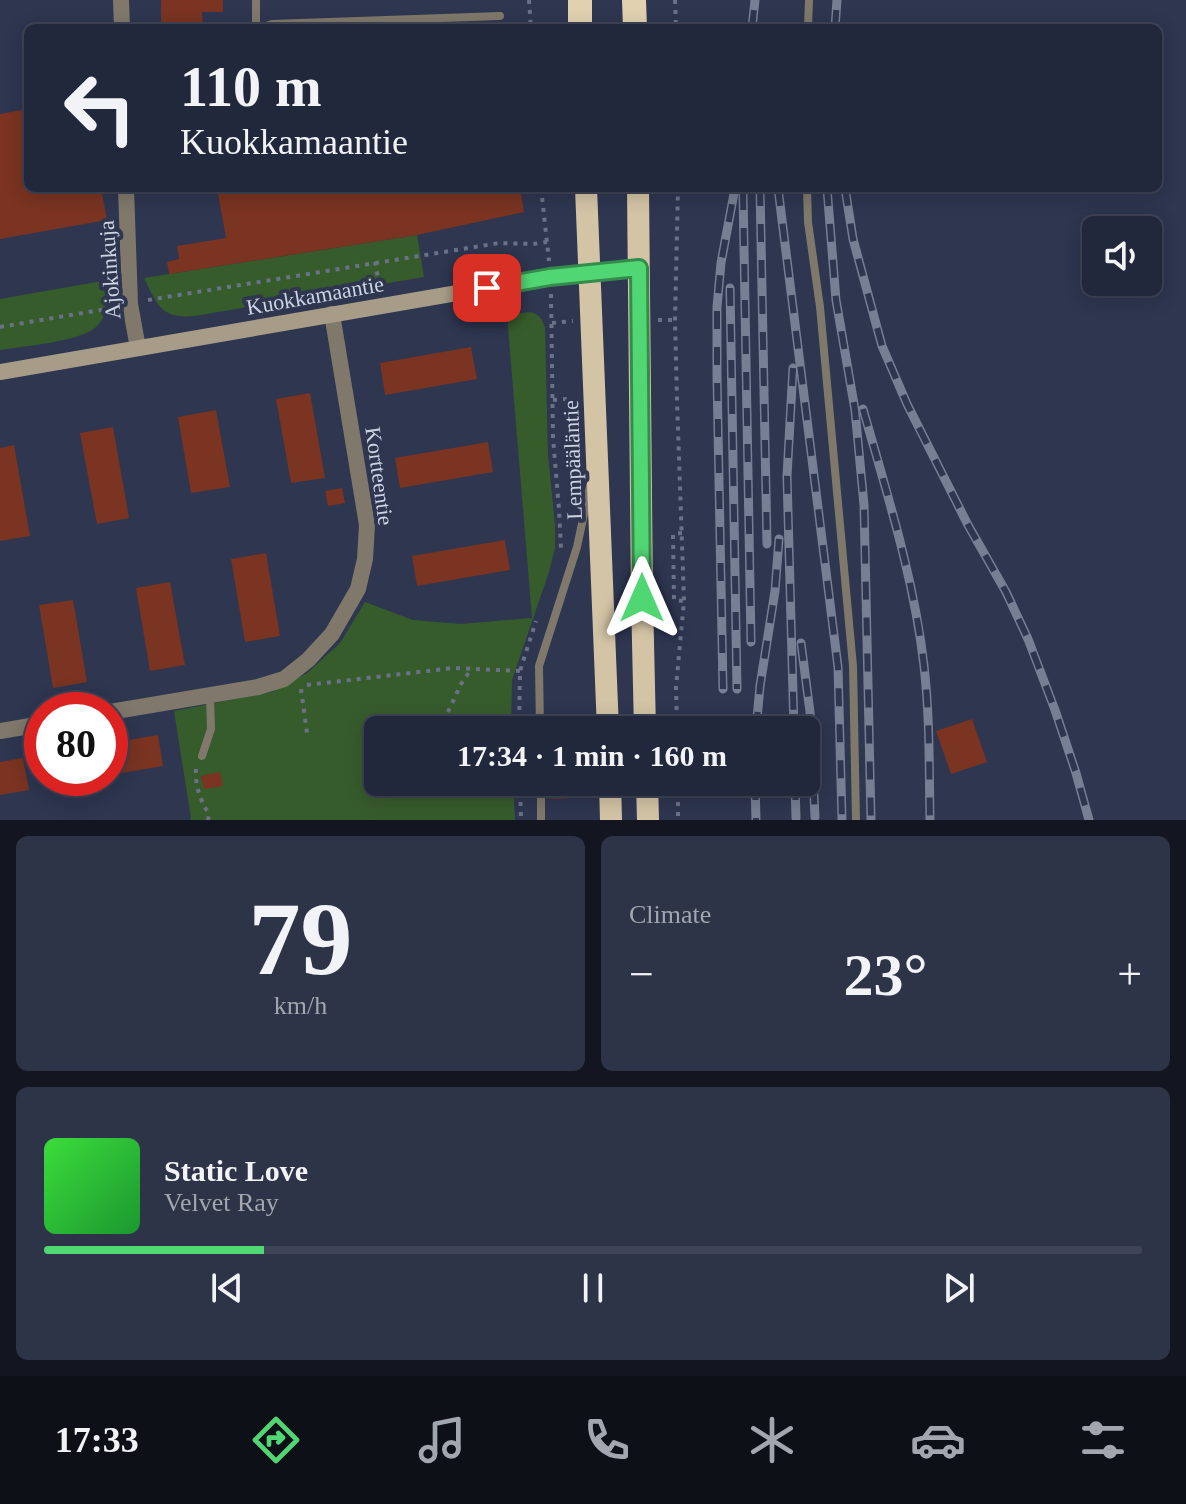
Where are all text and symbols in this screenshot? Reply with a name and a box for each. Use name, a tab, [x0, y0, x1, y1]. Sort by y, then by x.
icon: left	[48, 56, 152, 160]
text: 110 m	[180, 56, 322, 118]
text: Kuokkamaantie	[180, 122, 408, 162]
map controls	[1082, 216, 1162, 296]
button: sound	[1082, 216, 1162, 296]
street label: Ajokinkuja	[94, 219, 125, 320]
pin	[453, 254, 521, 322]
icon: arrive	[465, 266, 509, 310]
street label: Kuokkamaantie	[244, 271, 386, 320]
street label: Lempääläntie	[558, 400, 587, 520]
street label: Kortteentie	[360, 425, 399, 527]
position arrow	[600, 556, 684, 640]
speed limit sign: 80	[24, 692, 128, 796]
text: 17:34 · 1 min · 160 m	[457, 739, 727, 772]
text: 79	[249, 881, 353, 996]
text: Climate	[629, 900, 711, 929]
text: 23°	[844, 942, 928, 1008]
text: −	[629, 950, 654, 999]
text: +	[1117, 950, 1142, 999]
text: km/h	[274, 991, 327, 1020]
text: Static Love	[164, 1154, 308, 1187]
text: Velvet Ray	[164, 1188, 279, 1217]
icon: previous	[205, 1266, 249, 1310]
icon: pause	[571, 1266, 615, 1310]
icon: next	[937, 1266, 981, 1310]
icon: directions	[248, 1412, 304, 1468]
icon: music	[414, 1412, 470, 1468]
icon: phone	[579, 1412, 635, 1468]
icon: climate	[744, 1412, 800, 1468]
icon: car	[910, 1412, 966, 1468]
icon: filters	[1075, 1412, 1131, 1468]
text: 17:33	[55, 1420, 139, 1460]

